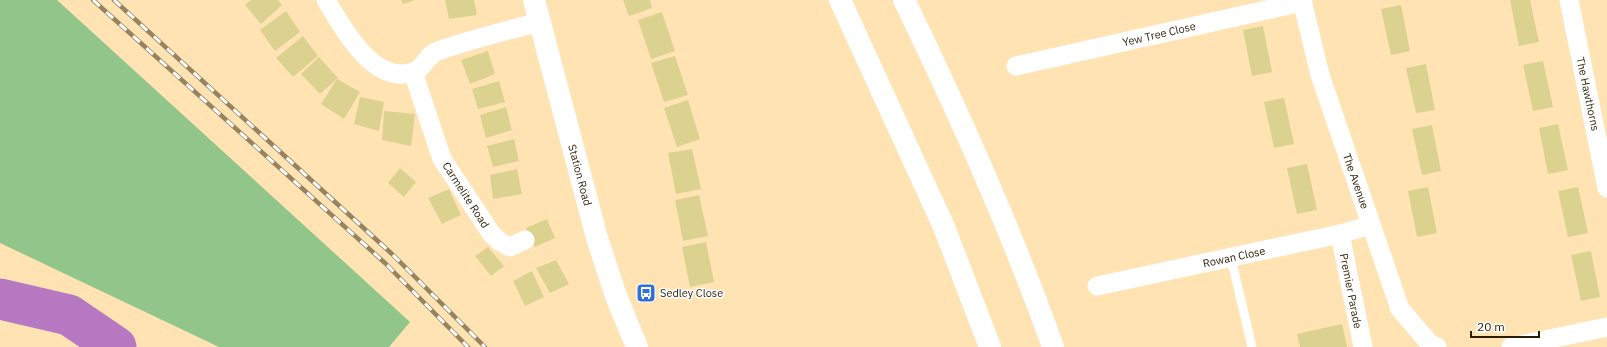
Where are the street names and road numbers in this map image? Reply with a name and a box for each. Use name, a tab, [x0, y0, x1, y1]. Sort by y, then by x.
street label: Yew Tree Close	[1121, 19, 1197, 49]
street label: The Hawthorns	[1573, 56, 1603, 132]
street label: Station Road	[565, 143, 595, 207]
street label: The Avenue	[1340, 151, 1372, 211]
street label: Carmelite Road	[439, 159, 493, 231]
street label: Rowan Close	[1202, 244, 1266, 270]
street label: Premier Parade	[1337, 252, 1365, 330]

